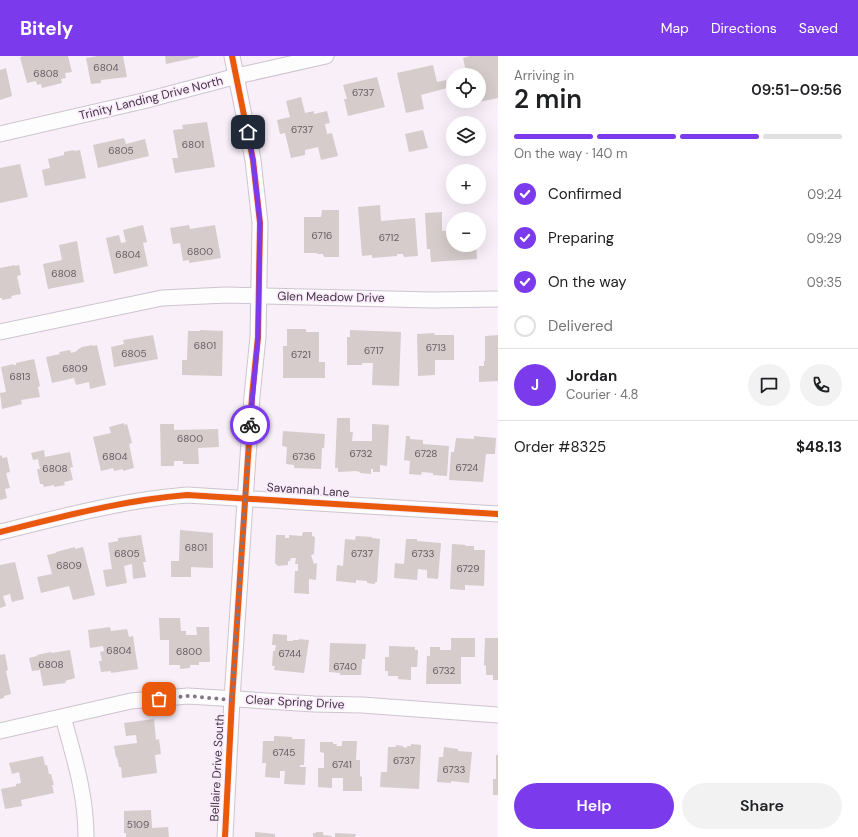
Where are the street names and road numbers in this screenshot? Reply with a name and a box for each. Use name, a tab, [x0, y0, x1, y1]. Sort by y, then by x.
street label: Trinity Landing Drive North	[77, 72, 225, 124]
street label: Glen Meadow Drive	[277, 288, 385, 306]
street label: Savannah Lane	[266, 479, 350, 501]
street label: Clear Spring Drive	[245, 691, 345, 713]
street label: Bellaire Drive South	[206, 714, 228, 822]

